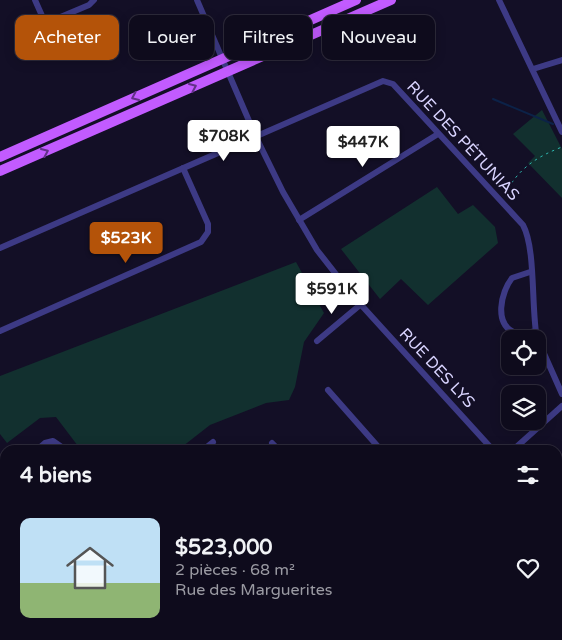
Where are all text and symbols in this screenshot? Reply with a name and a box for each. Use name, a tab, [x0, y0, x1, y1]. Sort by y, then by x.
chip: Acheter	[15, 15, 119, 60]
chip: Louer	[129, 15, 214, 60]
chip: Filtres	[224, 15, 312, 60]
chip: Nouveau	[322, 15, 435, 60]
street label: RUE DES PÉTUNIAS	[402, 77, 524, 205]
one-way arrow	[188, 82, 197, 93]
one-way arrow	[131, 90, 140, 101]
pin: $708K	[189, 120, 259, 162]
text: $708K	[199, 126, 249, 146]
pin: $447K	[328, 126, 398, 168]
text: $447K	[338, 132, 388, 152]
one-way arrow	[40, 147, 49, 158]
pin: $523K	[91, 222, 161, 264]
text: $523K	[101, 228, 151, 248]
pin: $591K	[297, 272, 367, 315]
text: $591K	[307, 279, 357, 299]
street label: RUE DES LYS	[395, 324, 479, 412]
map controls	[501, 330, 546, 430]
button: locate	[501, 330, 546, 375]
button: layers	[501, 385, 546, 430]
icon: filters	[514, 461, 542, 489]
text: 4 biens	[20, 463, 92, 488]
text: $523,000	[175, 535, 273, 560]
icon: home	[60, 538, 120, 598]
icon: heart	[514, 554, 542, 582]
text: 2 pièces · 68 m²	[175, 560, 295, 580]
text: Rue des Marguerites	[175, 580, 332, 600]

